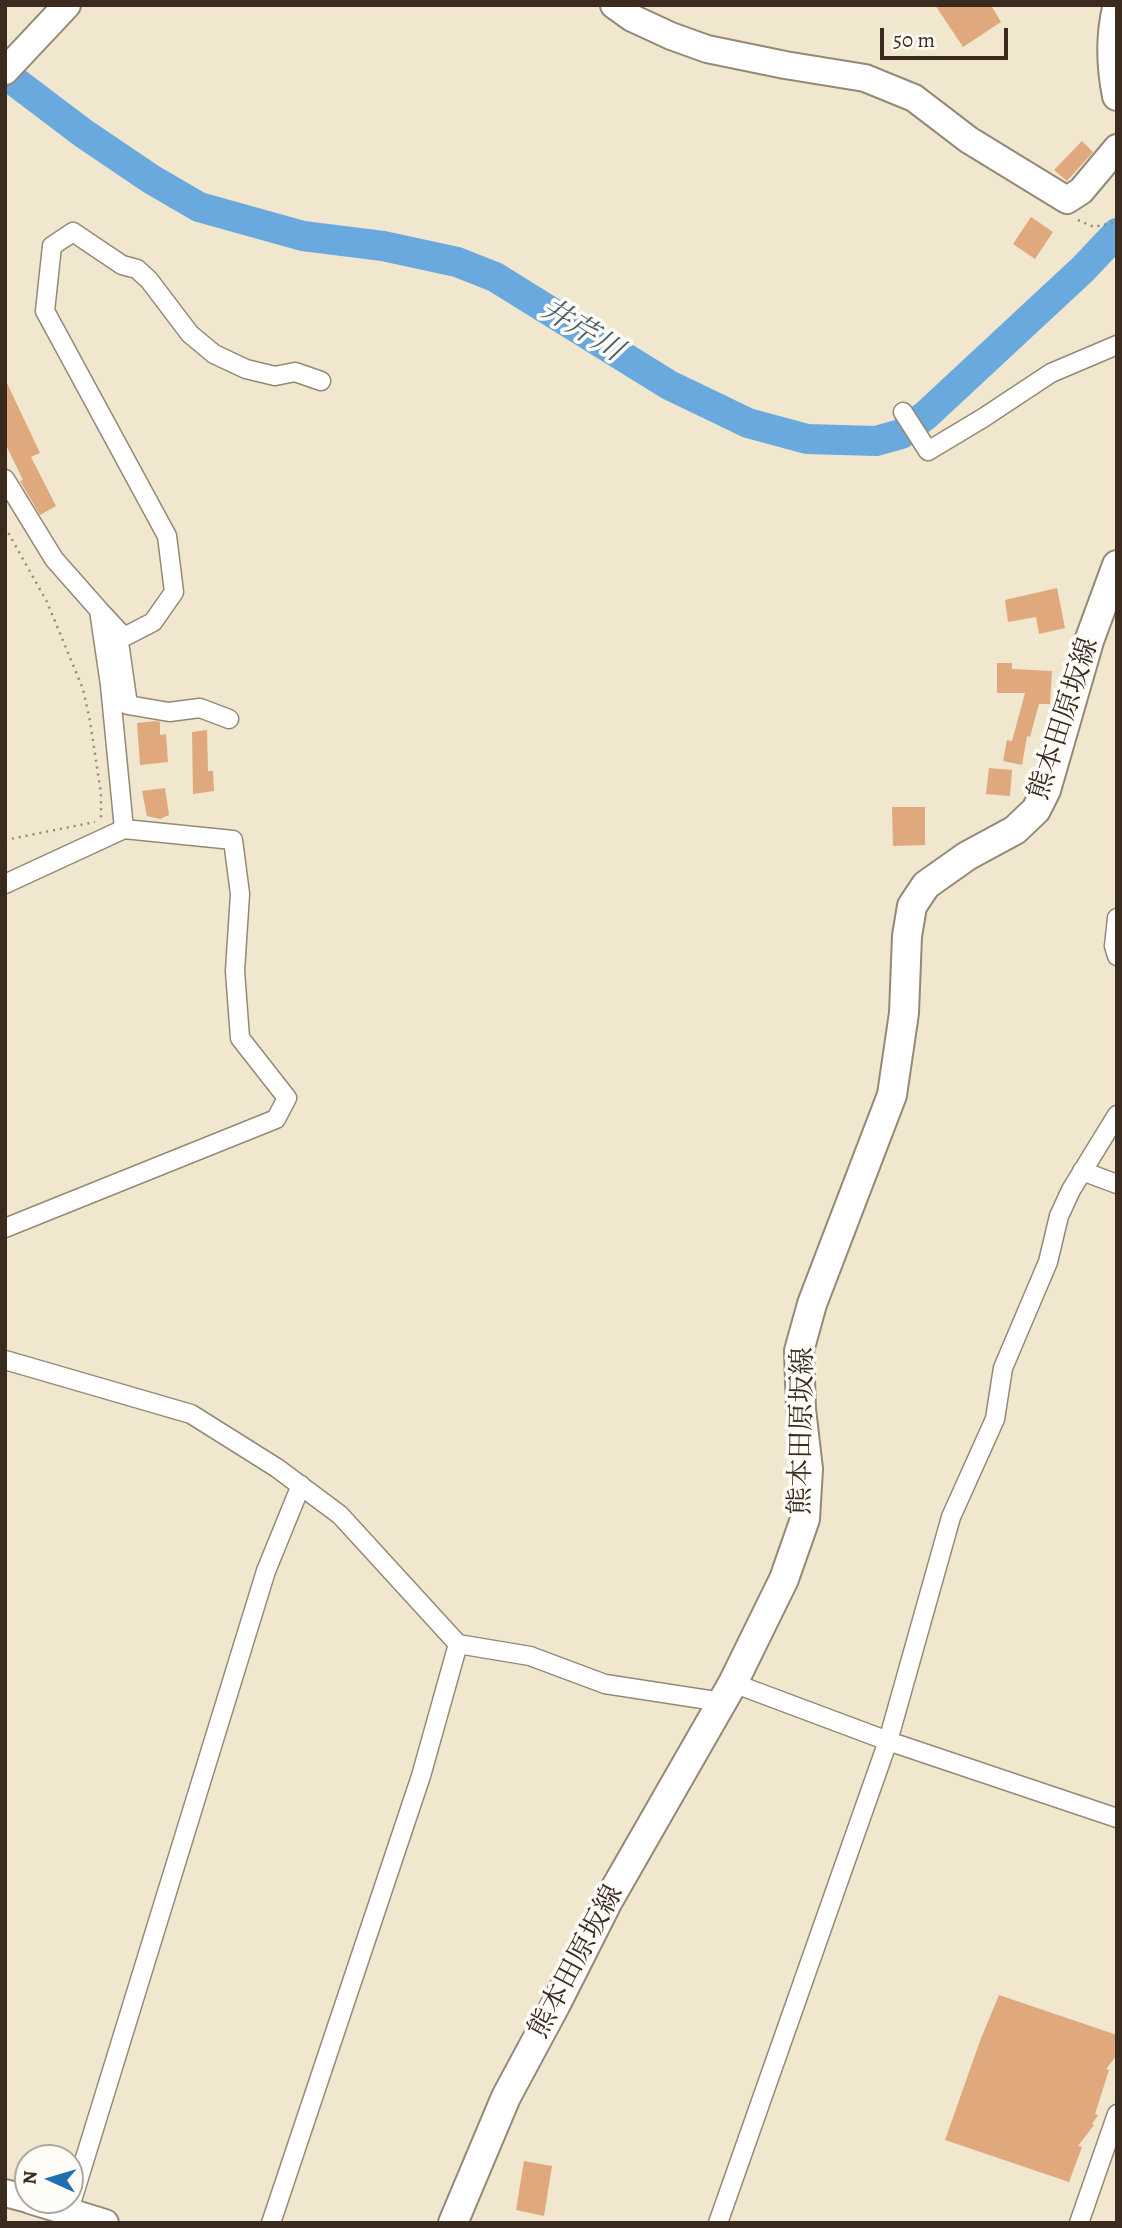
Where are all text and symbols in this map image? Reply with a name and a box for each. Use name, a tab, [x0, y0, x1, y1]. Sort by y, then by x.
scale bar	[884, 14, 1012, 58]
text: 50 m	[893, 26, 935, 54]
water label: 井芹川	[533, 292, 629, 370]
street label: 熊本田原坂線	[1023, 634, 1107, 804]
street label: 熊本田原坂線	[785, 1347, 821, 1515]
street label: 熊本田原坂線	[523, 1880, 631, 2044]
north arrow	[14, 2144, 84, 2214]
text: N	[17, 2170, 43, 2185]

